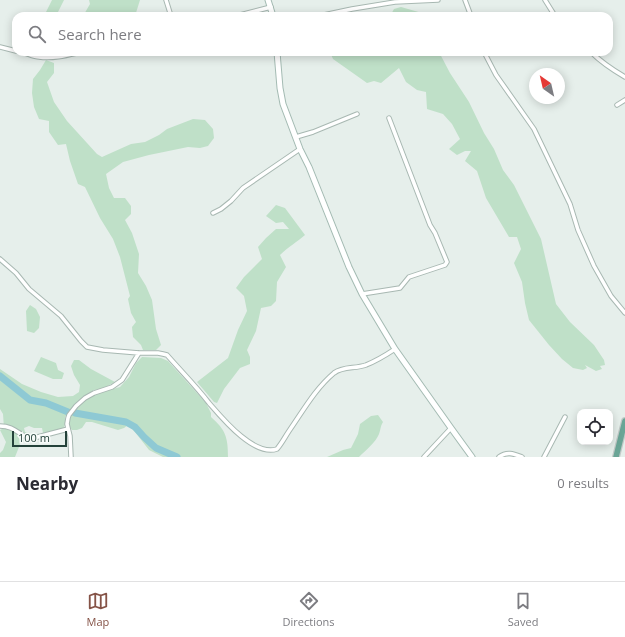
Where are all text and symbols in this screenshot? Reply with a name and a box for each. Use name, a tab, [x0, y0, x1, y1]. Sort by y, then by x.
search box	[12, 12, 613, 56]
icon: search	[26, 23, 48, 45]
text: Search here	[58, 24, 142, 44]
north arrow	[529, 68, 565, 104]
map controls	[577, 409, 613, 445]
button: locate	[577, 409, 613, 445]
scale bar	[12, 429, 67, 448]
text: 100 m	[18, 430, 50, 445]
text: Nearby	[16, 472, 78, 495]
text: 0 results	[557, 474, 609, 492]
tab: Map	[87, 590, 109, 629]
tab: Directions	[283, 590, 335, 629]
tab: Saved	[508, 590, 538, 629]

